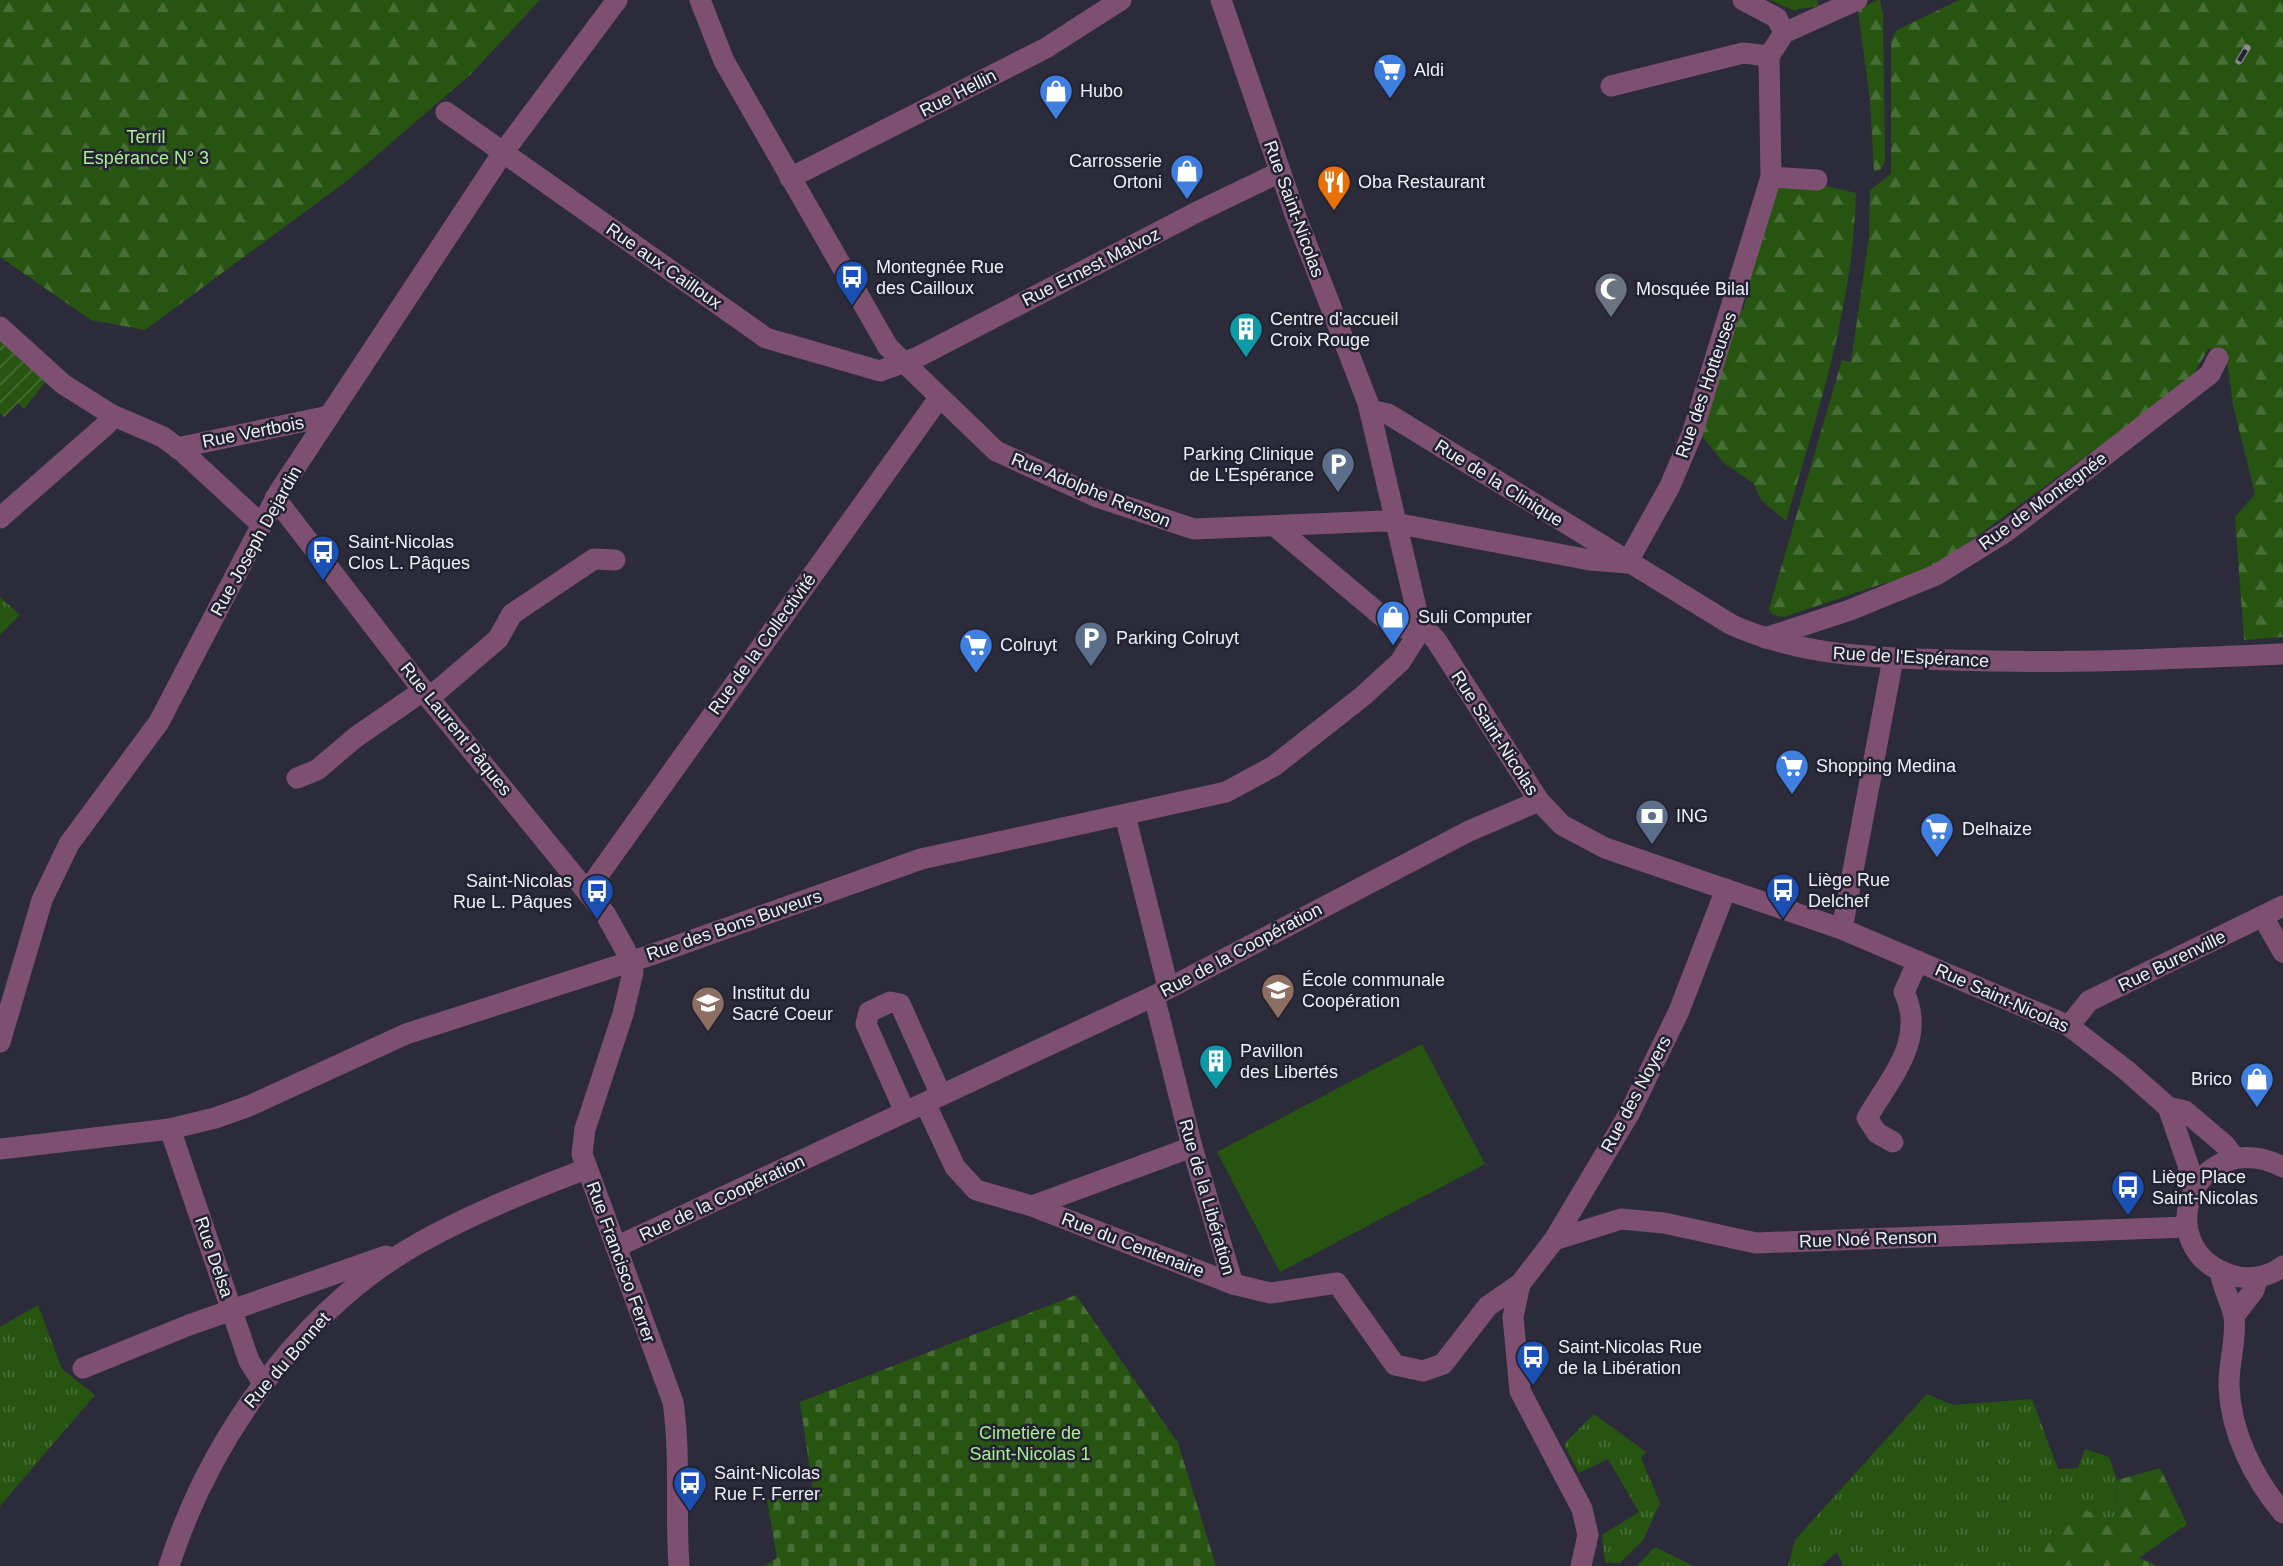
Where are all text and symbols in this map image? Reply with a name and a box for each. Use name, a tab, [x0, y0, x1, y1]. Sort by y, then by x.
supermarket icon: Aldi	[1371, 51, 1409, 100]
place label: Aldi	[1414, 60, 1444, 80]
street label: Rue Hellin	[916, 65, 1000, 121]
shop icon: Hubo	[1037, 72, 1075, 121]
place label: Hubo	[1080, 81, 1123, 101]
park label: Terril Espérance N° 3	[83, 127, 209, 168]
street label: Rue Saint-Nicolas	[1260, 138, 1328, 280]
place label: Carrosserie Ortoni	[1069, 151, 1162, 192]
shop icon: Carrosserie Ortoni	[1168, 152, 1206, 201]
restaurant icon: Oba Restaurant	[1315, 163, 1353, 212]
place label: Oba Restaurant	[1358, 172, 1485, 192]
street label: Rue aux Cailloux	[603, 219, 725, 313]
street label: Rue Ernest Malvoz	[1019, 224, 1163, 310]
place label: Montegnée Rue des Cailloux	[876, 257, 1004, 298]
bus stop icon: Montegnée Rue des Cailloux	[833, 258, 871, 307]
mosque icon: Mosquée Bilal	[1592, 270, 1630, 319]
place label: Mosquée Bilal	[1636, 279, 1749, 299]
place label: Centre d'accueil Croix Rouge	[1270, 309, 1399, 350]
street label: Rue des Hotteuses	[1672, 309, 1740, 461]
building icon: Centre d'accueil Croix Rouge	[1227, 310, 1265, 359]
street label: Rue Vertbois	[201, 412, 305, 452]
street label: Rue de la Clinique	[1431, 436, 1567, 530]
place label: Parking Clinique de L'Espérance	[1183, 444, 1314, 485]
parking icon: Parking Clinique de L'Espérance	[1319, 445, 1357, 494]
street label: Rue de Montegnée	[1975, 448, 2111, 554]
street label: Rue Adolphe Renson	[1008, 449, 1174, 531]
street label: Rue Joseph Dejardin	[207, 463, 305, 619]
place label: Saint-Nicolas Clos L. Pâques	[348, 532, 470, 573]
bus stop icon: Saint-Nicolas Clos L. Pâques	[304, 533, 342, 582]
street label: Rue de la Collectivité	[704, 570, 820, 718]
shop icon: Suli Computer	[1374, 598, 1412, 647]
place label: Suli Computer	[1418, 607, 1532, 627]
parking icon: Parking Colruyt	[1072, 619, 1110, 668]
supermarket icon: Colruyt	[957, 626, 995, 675]
place label: Parking Colruyt	[1116, 628, 1239, 648]
place label: Colruyt	[1000, 635, 1057, 655]
street label: Rue de l'Espérance	[1832, 643, 1990, 671]
street label: Rue Laurent Pâques	[396, 659, 516, 799]
street label: Rue Saint-Nicolas	[1447, 667, 1543, 799]
supermarket icon: Shopping Medina	[1773, 747, 1811, 796]
place label: Shopping Medina	[1816, 756, 1957, 776]
bank icon: ING	[1633, 797, 1671, 846]
place label: ING	[1676, 806, 1708, 826]
supermarket icon: Delhaize	[1918, 810, 1956, 859]
place label: Delhaize	[1962, 819, 2032, 839]
place label: Liège Rue Delchef	[1808, 870, 1890, 911]
place label: Saint-Nicolas Rue L. Pâques	[453, 871, 572, 912]
bus stop icon: Liège Rue Delchef	[1764, 871, 1802, 920]
bus stop icon: Saint-Nicolas Rue L. Pâques	[578, 872, 616, 921]
street label: Rue des Bons Buveurs	[644, 886, 824, 964]
street label: Rue de la Coopération	[1157, 899, 1325, 1001]
street label: Rue Burenville	[2115, 926, 2229, 996]
street label: Rue Saint-Nicolas	[1932, 960, 2072, 1036]
place label: École communale Coopération	[1302, 970, 1445, 1011]
school or university icon: École communale Coopération	[1259, 971, 1297, 1020]
place label: Institut du Sacré Coeur	[732, 983, 833, 1024]
school or university icon: Institut du Sacré Coeur	[689, 984, 727, 1033]
street label: Rue des Noyers	[1597, 1032, 1675, 1156]
place label: Pavillon des Libertés	[1240, 1041, 1338, 1082]
building icon: Pavillon des Libertés	[1197, 1042, 1235, 1091]
shop icon: Brico	[2238, 1060, 2276, 1109]
place label: Brico	[2191, 1069, 2232, 1089]
street label: Rue de la Libération	[1175, 1117, 1239, 1277]
street label: Rue de la Coopération	[636, 1151, 808, 1245]
place label: Liège Place Saint-Nicolas	[2152, 1167, 2258, 1208]
bus stop icon: Liège Place Saint-Nicolas	[2109, 1168, 2147, 1217]
street label: Rue Francisco Ferrer	[583, 1179, 659, 1345]
street label: Rue du Centenaire	[1059, 1209, 1207, 1281]
street label: Rue Delsa	[191, 1214, 237, 1301]
street label: Rue Noé Renson	[1799, 1227, 1937, 1251]
street label: Rue du Bonnet	[240, 1308, 334, 1412]
place label: Saint-Nicolas Rue de la Libération	[1558, 1337, 1702, 1378]
bus stop icon: Saint-Nicolas Rue de la Libération	[1514, 1338, 1552, 1387]
park label: Cimetière de Saint-Nicolas 1	[969, 1423, 1091, 1464]
place label: Saint-Nicolas Rue F. Ferrer	[714, 1463, 820, 1504]
bus stop icon: Saint-Nicolas Rue F. Ferrer	[671, 1464, 709, 1513]

